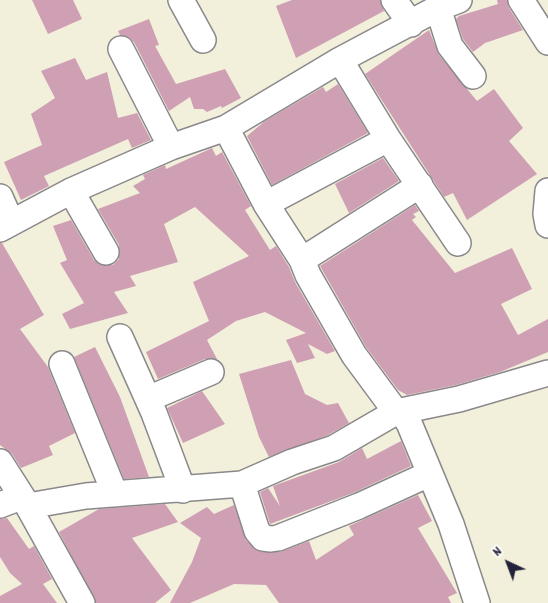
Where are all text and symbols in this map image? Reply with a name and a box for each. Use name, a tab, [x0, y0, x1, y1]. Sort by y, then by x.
north arrow	[483, 538, 533, 588]
text: N	[488, 542, 507, 562]

